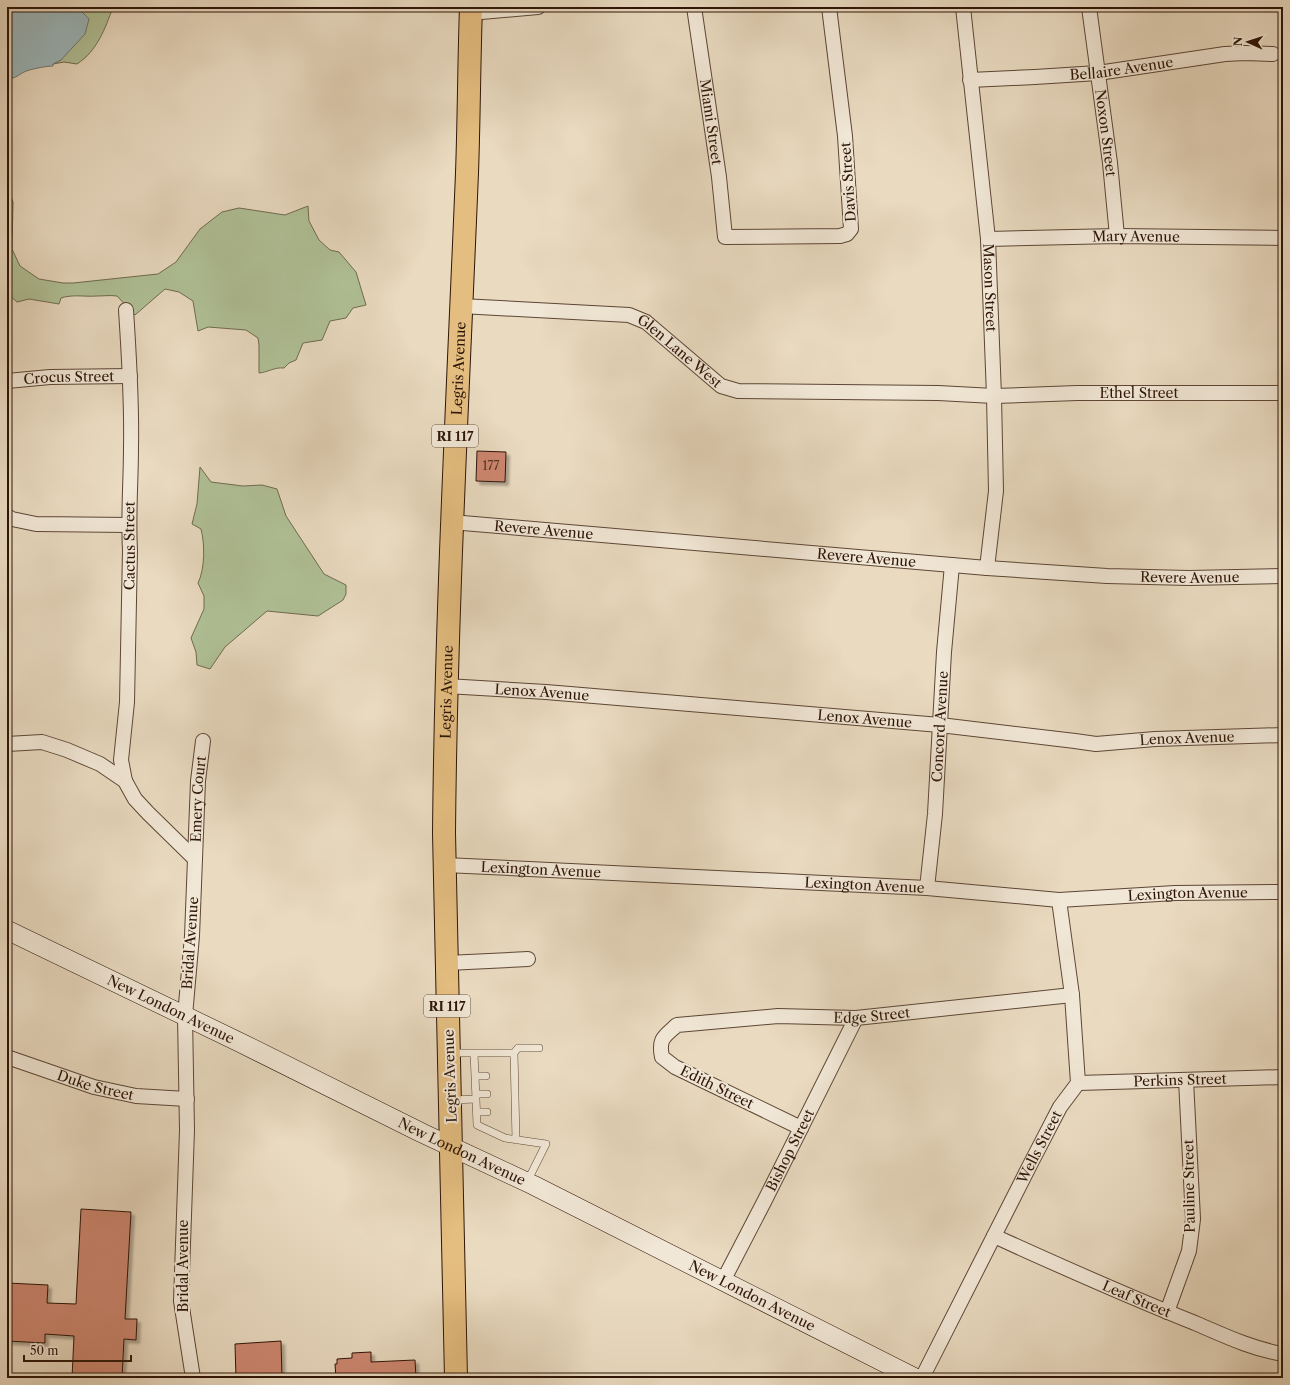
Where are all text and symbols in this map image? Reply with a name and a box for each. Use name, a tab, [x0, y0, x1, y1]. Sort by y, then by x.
north arrow	[1228, 22, 1268, 62]
text: N	[1231, 36, 1245, 47]
street label: Bellaire Avenue	[1069, 53, 1175, 84]
street label: Miami Street	[696, 78, 726, 166]
street label: Noxon Street	[1091, 88, 1120, 177]
street label: Davis Street	[836, 142, 860, 222]
street label: Mary Avenue	[1092, 227, 1180, 246]
street label: Mason Street	[979, 243, 1001, 332]
street label: Glen Lane West	[635, 311, 726, 392]
street label: Legris Avenue	[448, 321, 470, 416]
street label: Crocus Street	[23, 367, 114, 388]
street label: Ethel Street	[1100, 384, 1178, 402]
road number: RI 117	[432, 425, 478, 447]
house number: 177	[483, 458, 500, 473]
street label: Cactus Street	[120, 501, 139, 590]
street label: Revere Avenue	[493, 517, 594, 543]
street label: Revere Avenue	[816, 544, 917, 571]
street label: Revere Avenue	[1140, 568, 1240, 587]
street label: Legris Avenue	[436, 645, 457, 739]
street label: Concord Avenue	[928, 670, 952, 783]
street label: Lenox Avenue	[494, 680, 590, 705]
street label: Lenox Avenue	[817, 706, 913, 732]
street label: Lenox Avenue	[1139, 728, 1235, 749]
street label: Emery Court	[187, 755, 210, 843]
street label: Lexington Avenue	[480, 858, 602, 881]
street label: Lexington Avenue	[804, 873, 925, 897]
street label: Lexington Avenue	[1127, 883, 1248, 905]
street label: Bridal Avenue	[178, 896, 202, 990]
street label: New London Avenue	[104, 971, 238, 1048]
road number: RI 117	[424, 995, 470, 1017]
street label: Edge Street	[833, 1003, 911, 1027]
street label: Legris Avenue	[439, 1029, 461, 1123]
street label: Edith Street	[677, 1061, 757, 1113]
street label: Duke Street	[55, 1066, 135, 1104]
street label: Perkins Street	[1133, 1070, 1227, 1090]
street label: Bishop Street	[762, 1106, 818, 1194]
street label: Wells Street	[1013, 1107, 1066, 1188]
street label: New London Avenue	[395, 1114, 529, 1189]
street label: Pauline Street	[1179, 1139, 1199, 1233]
street label: Bridal Avenue	[174, 1219, 192, 1312]
street label: New London Avenue	[686, 1256, 818, 1335]
street label: Leaf Street	[1100, 1276, 1174, 1321]
scale bar	[24, 1337, 131, 1363]
text: 50 m	[30, 1343, 59, 1358]

